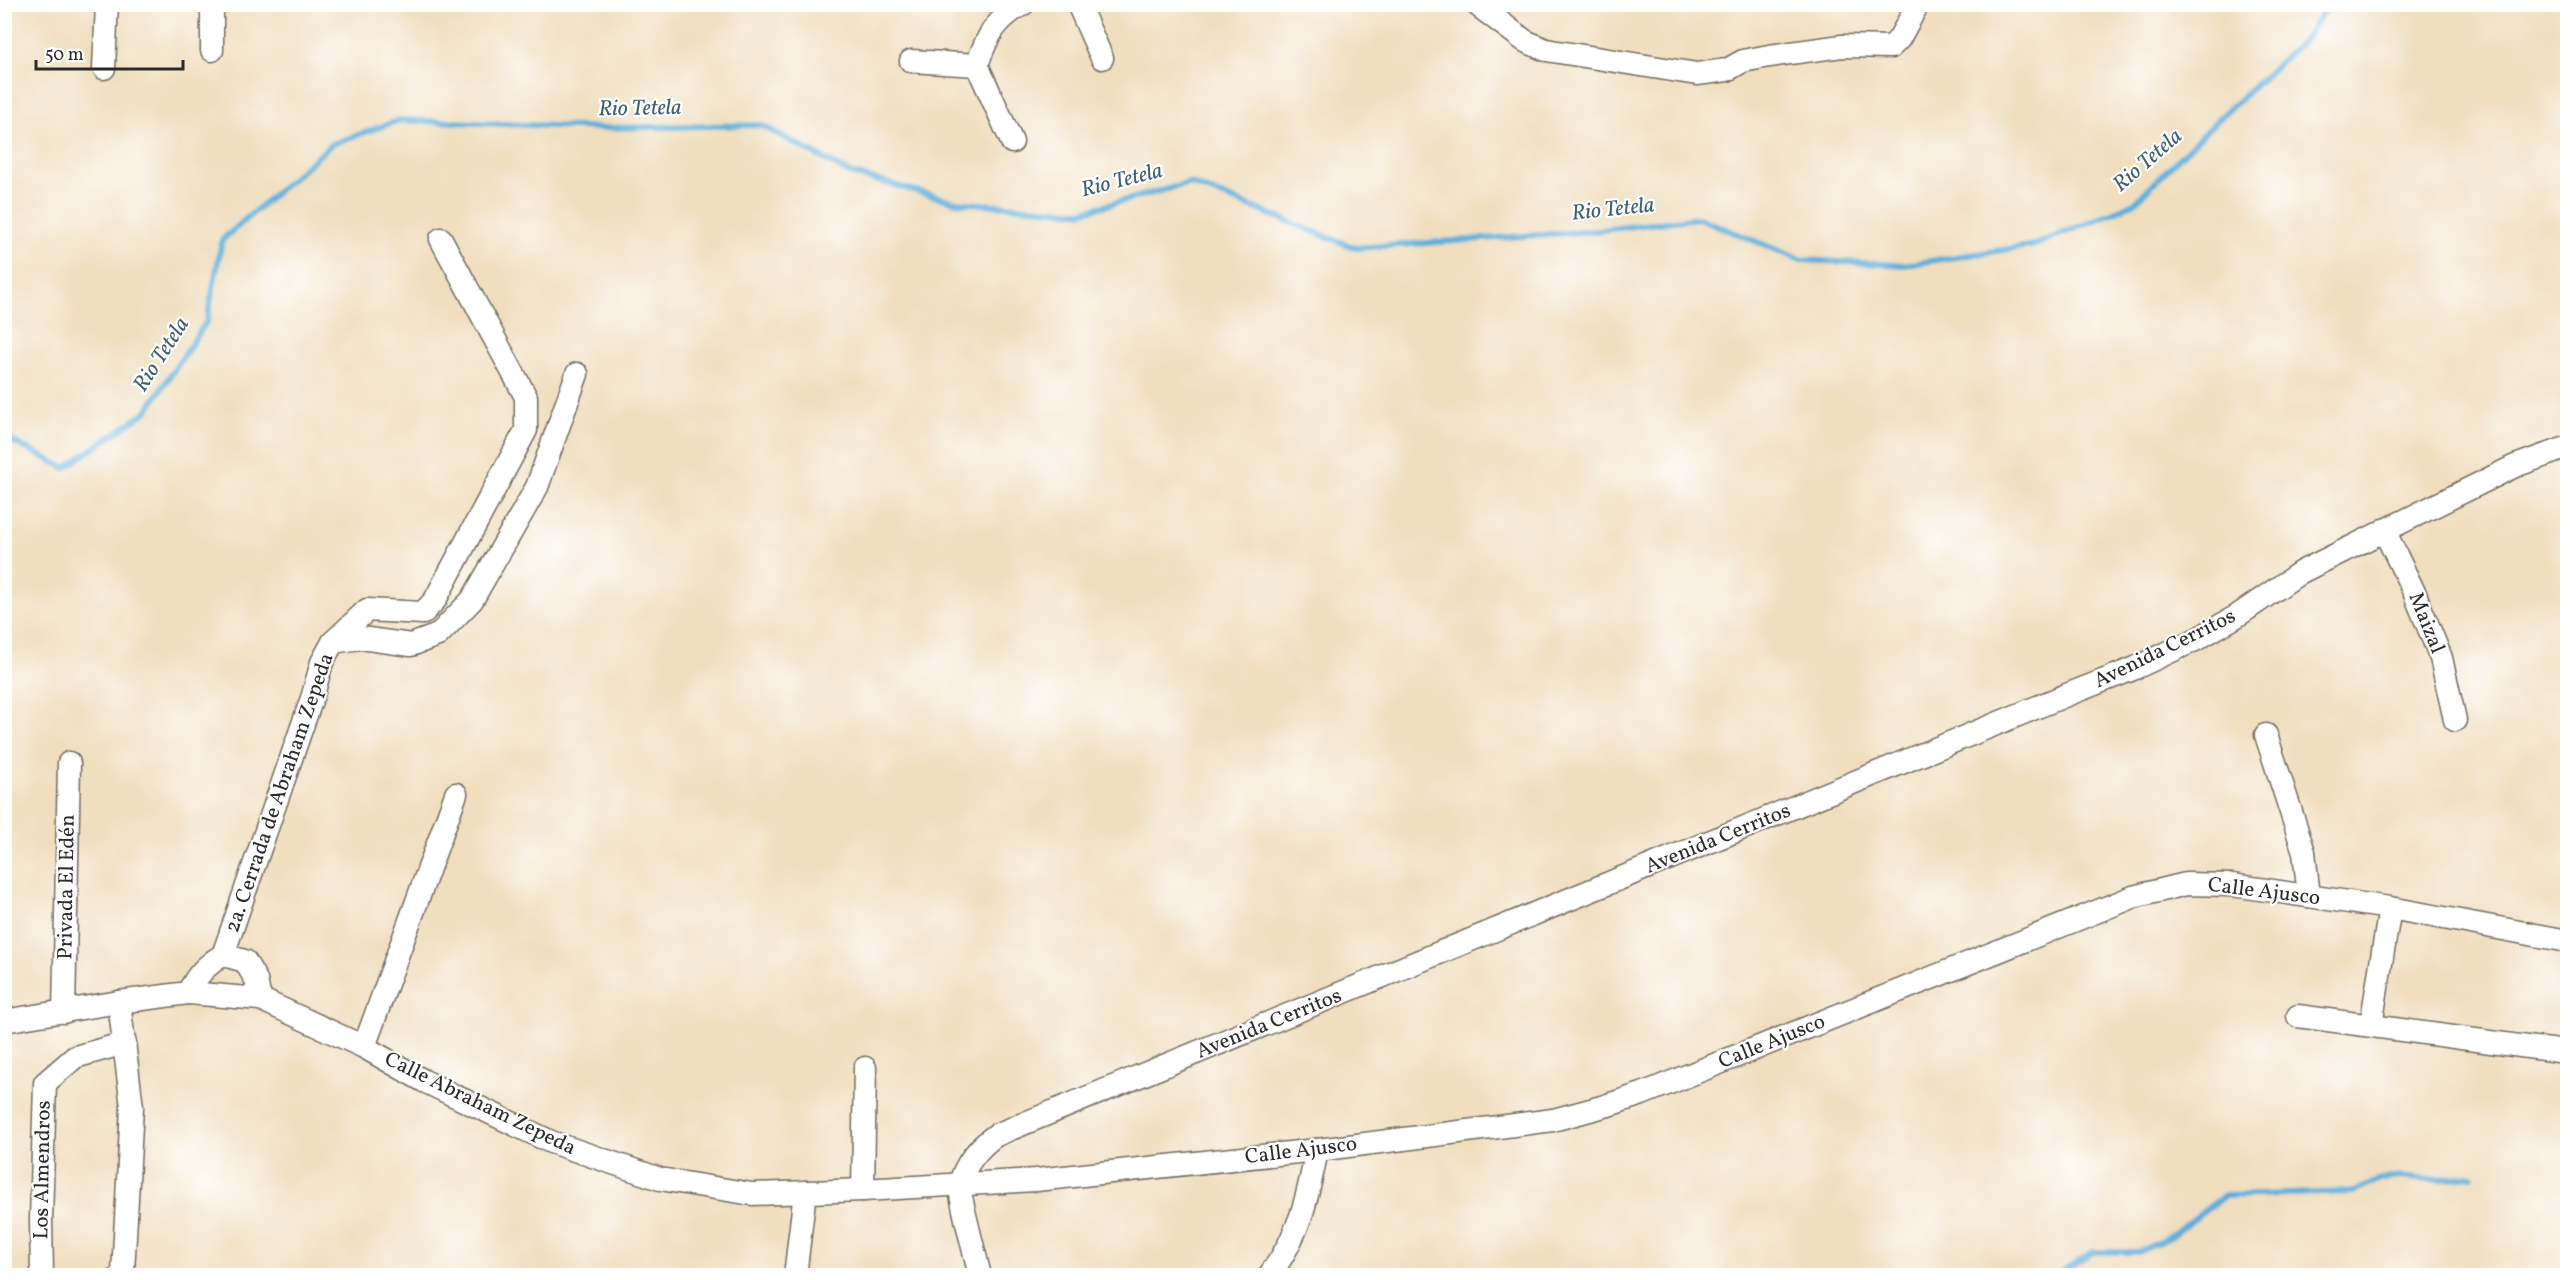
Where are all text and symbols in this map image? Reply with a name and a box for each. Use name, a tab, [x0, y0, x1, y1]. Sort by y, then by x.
scale bar	[36, 33, 183, 71]
text: 50 m	[45, 43, 84, 68]
water label: Rio Tetela	[598, 93, 682, 125]
water label: Rio Tetela	[2106, 122, 2190, 200]
water label: Rio Tetela	[1078, 156, 1166, 206]
water label: Rio Tetela	[1570, 190, 1656, 230]
water label: Rio Tetela	[126, 312, 198, 398]
street label: Maizal	[2401, 588, 2451, 658]
street label: Avenida Cerritos	[2089, 602, 2241, 696]
street label: 2a. Cerrada de Abraham Zepeda	[218, 649, 342, 937]
street label: Avenida Cerritos	[1641, 797, 1795, 881]
street label: Privada El Edén	[51, 814, 83, 960]
street label: Calle Ajusco	[2206, 871, 2322, 913]
street label: Avenida Cerritos	[1192, 982, 1346, 1066]
street label: Calle Ajusco	[1714, 1007, 1830, 1077]
street label: Calle Abraham Zepeda	[379, 1045, 581, 1163]
street label: Los Almendros	[27, 1100, 59, 1240]
street label: Calle Ajusco	[1243, 1130, 1359, 1172]

